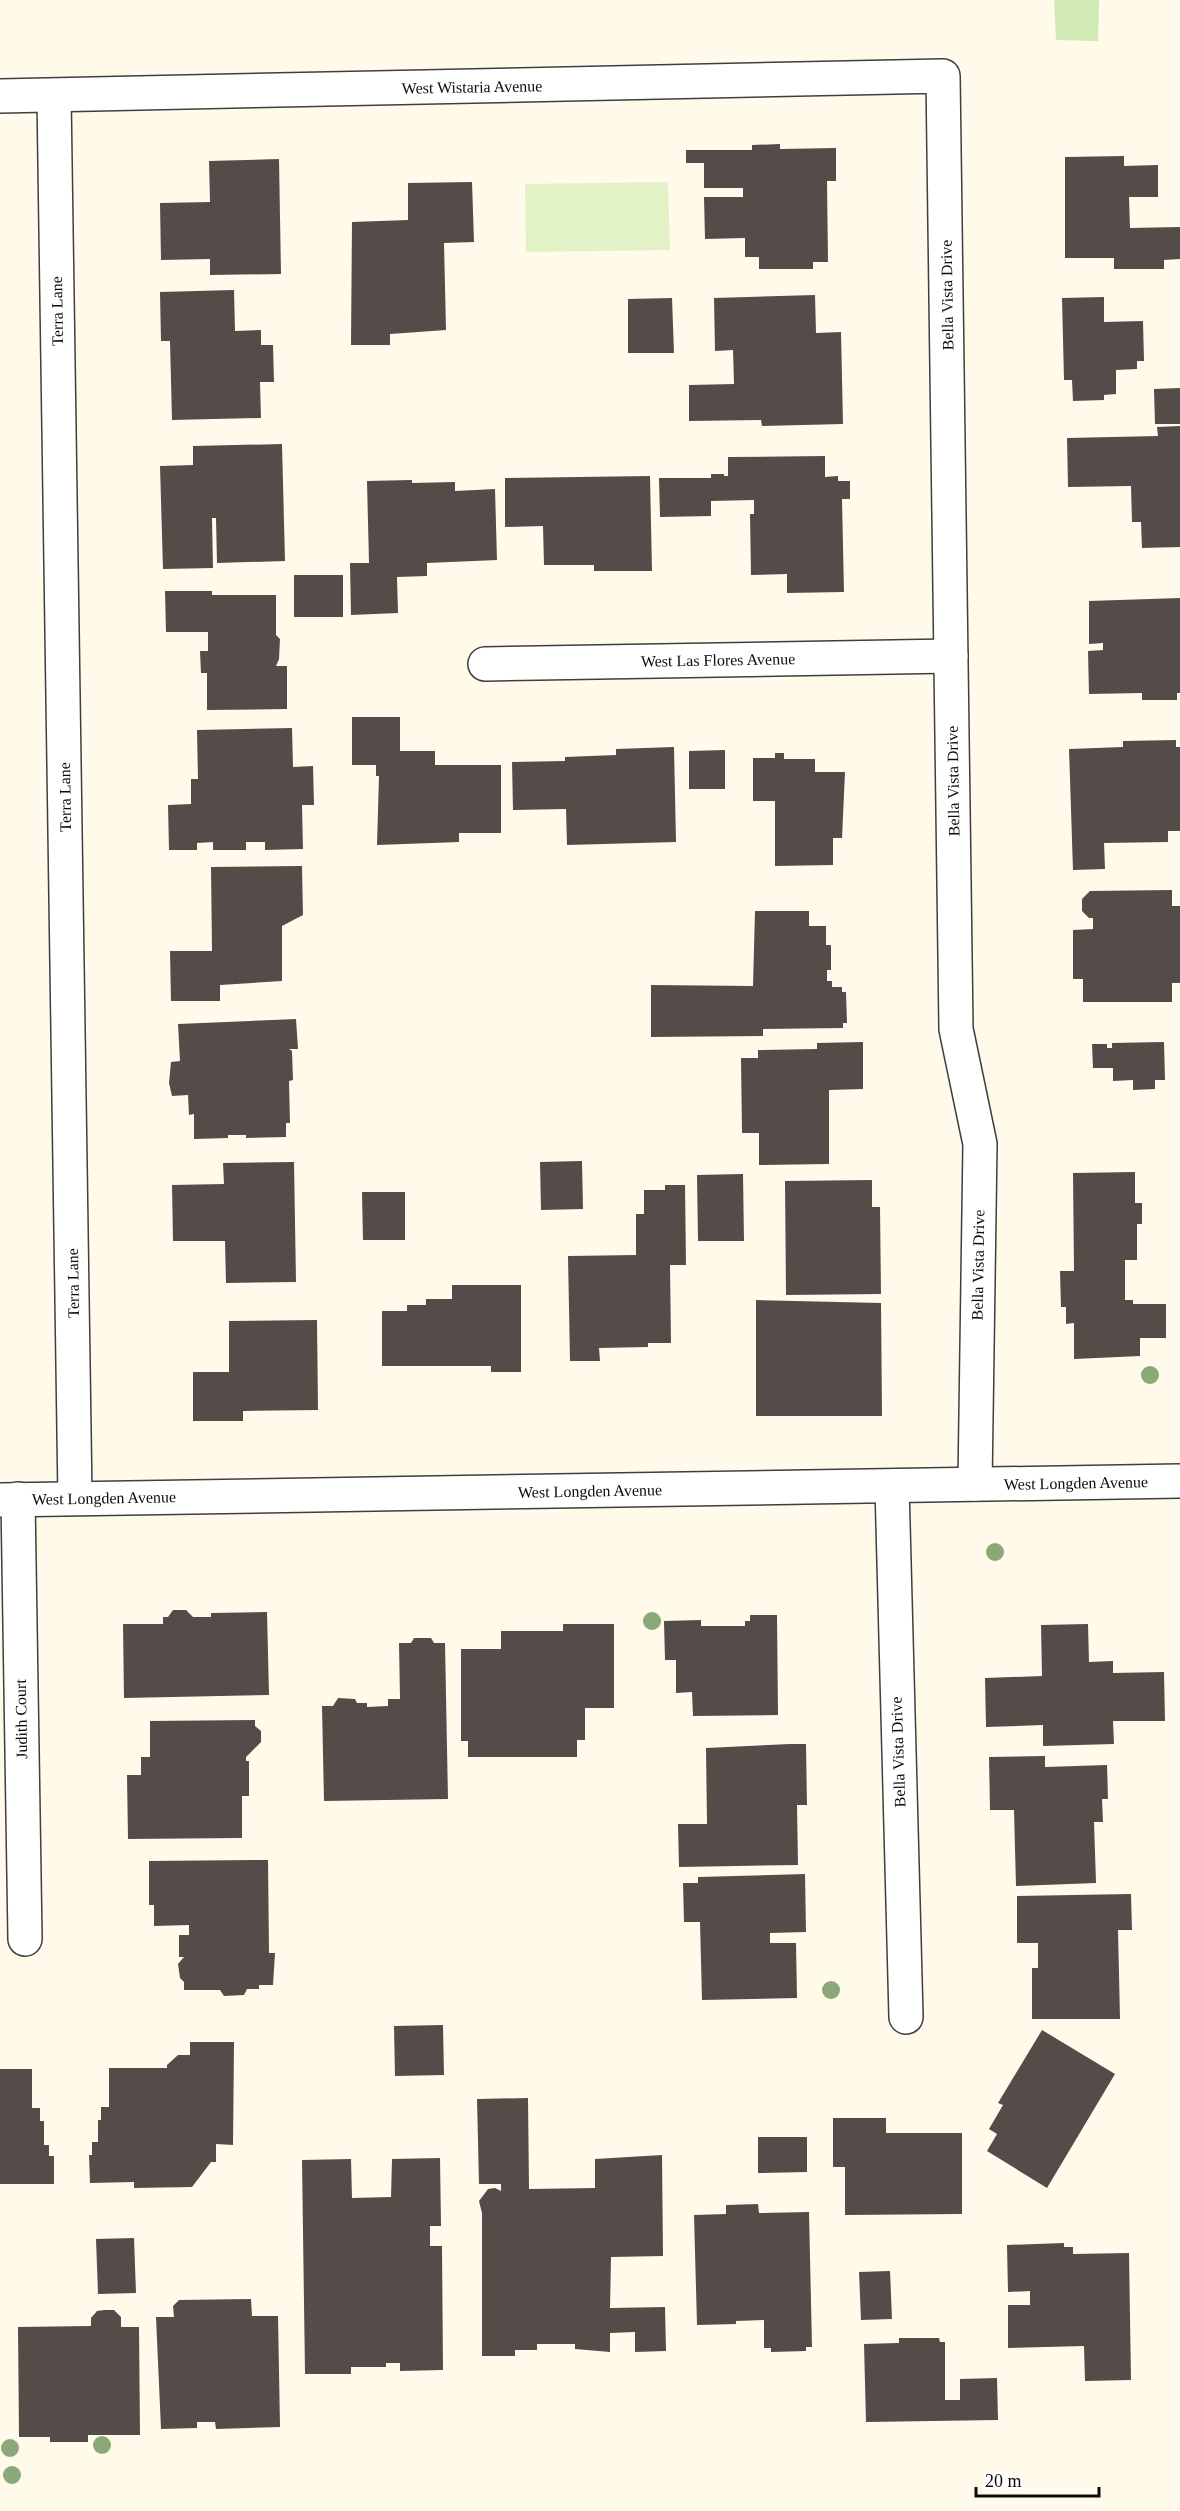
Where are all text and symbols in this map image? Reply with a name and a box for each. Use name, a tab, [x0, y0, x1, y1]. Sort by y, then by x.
street label: West Wistaria Avenue	[402, 77, 542, 97]
street label: Bella Vista Drive	[938, 240, 956, 350]
street label: Terra Lane	[48, 276, 66, 346]
street label: West Las Flores Avenue	[641, 650, 795, 670]
street label: Bella Vista Drive	[944, 726, 962, 836]
street label: Terra Lane	[56, 762, 74, 832]
street label: Bella Vista Drive	[969, 1210, 987, 1320]
street label: Terra Lane	[64, 1248, 82, 1318]
street label: West Longden Avenue	[1004, 1473, 1148, 1494]
street label: West Longden Avenue	[518, 1481, 662, 1502]
street label: West Longden Avenue	[32, 1488, 176, 1509]
street label: Judith Court	[12, 1679, 30, 1759]
street label: Bella Vista Drive	[888, 1696, 908, 1808]
scale bar	[976, 2460, 1099, 2498]
text: 20 m	[985, 2471, 1022, 2491]

